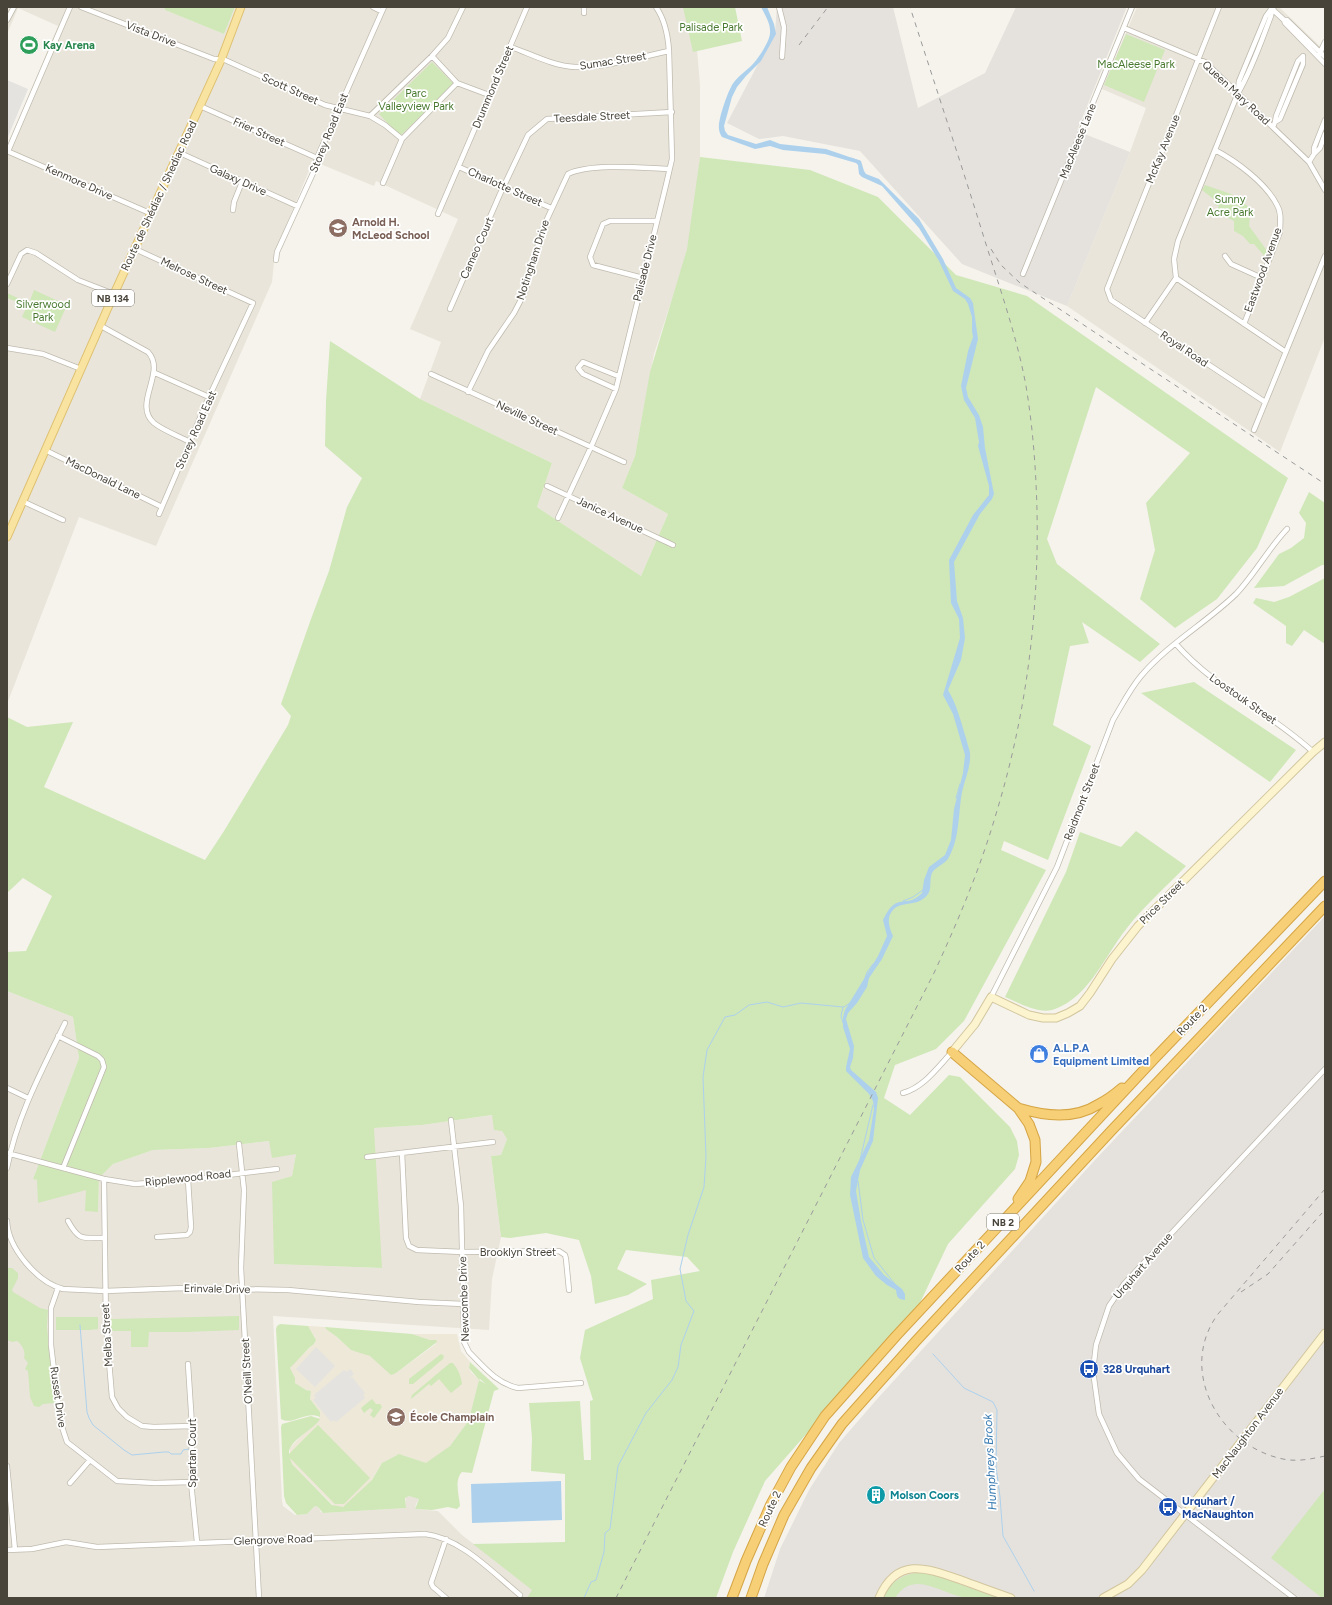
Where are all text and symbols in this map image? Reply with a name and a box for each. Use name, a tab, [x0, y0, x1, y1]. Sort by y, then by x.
street label: Vista Drive	[124, 18, 178, 50]
park label: Palisade Park	[679, 21, 743, 34]
sports icon: Kay Arena	[18, 34, 40, 56]
place label: Kay Arena	[43, 39, 95, 52]
street label: Drummond Street	[470, 44, 516, 130]
street label: Sumac Street	[579, 49, 647, 73]
park label: MacAleese Park	[1097, 58, 1175, 71]
street label: Queen Mary Road	[1199, 58, 1273, 128]
street label: Scott Street	[260, 71, 320, 107]
park label: Parc Valleyview Park	[378, 87, 454, 113]
street label: Storey Road East	[307, 91, 351, 175]
street label: MacAleese Lane	[1057, 101, 1099, 181]
street label: Teesdale Street	[553, 109, 631, 125]
street label: McKay Avenue	[1143, 113, 1183, 185]
street label: Frier Street	[231, 115, 287, 149]
street label: Route de Shédiac / Shediac Road	[118, 119, 200, 273]
street label: Kenmore Drive	[43, 161, 115, 203]
street label: Galaxy Drive	[207, 162, 269, 198]
street label: Charlotte Street	[466, 165, 544, 209]
park label: Sunny Acre Park	[1207, 193, 1254, 219]
street label: Cameo Court	[458, 215, 496, 281]
place label: Arnold H. McLeod School	[352, 216, 430, 242]
school or university icon: Arnold H. McLeod School	[327, 217, 349, 239]
street label: Notingham Drive	[514, 218, 552, 302]
street label: Eastwood Avenue	[1242, 226, 1284, 314]
street label: Palisade Drive	[630, 233, 660, 303]
street label: Melrose Street	[158, 255, 230, 297]
road number: NB 134	[92, 290, 134, 306]
park label: Silverwood Park	[16, 298, 70, 324]
street label: Royal Road	[1158, 328, 1210, 370]
street label: Storey Road East	[173, 389, 219, 471]
street label: Neville Street	[494, 398, 560, 438]
street label: MacDonald Lane	[63, 454, 143, 502]
street label: Janice Avenue	[575, 494, 645, 536]
street label: Loostouk Street	[1207, 671, 1279, 727]
street label: Reidmont Street	[1061, 762, 1103, 842]
street label: Price Street	[1137, 877, 1187, 927]
street label: Route 2	[1174, 1002, 1210, 1038]
place label: A.L.P.A Equipment Limited	[1053, 1042, 1149, 1068]
shop icon: A.L.P.A Equipment Limited	[1028, 1043, 1050, 1065]
street label: Ripplewood Road	[144, 1167, 232, 1189]
road number: NB 2	[987, 1214, 1019, 1230]
street label: Urquhart Avenue	[1111, 1230, 1175, 1302]
street label: Route 2	[952, 1239, 988, 1275]
street label: Brooklyn Street	[480, 1246, 556, 1259]
street label: Newcombe Drive	[456, 1256, 472, 1342]
street label: Erinvale Drive	[184, 1282, 250, 1296]
street label: Melba Street	[99, 1303, 115, 1367]
street label: O'Neill Street	[239, 1338, 255, 1404]
bus stop icon: 328 Urquhart	[1078, 1358, 1100, 1380]
place label: 328 Urquhart	[1103, 1363, 1171, 1376]
street label: Russet Drive	[47, 1366, 69, 1428]
street label: MacNaughton Avenue	[1210, 1385, 1286, 1481]
school or university icon: École Champlain	[385, 1406, 407, 1428]
place label: École Champlain	[410, 1410, 494, 1424]
water label: Humphreys Brook	[980, 1412, 1000, 1511]
street label: Spartan Court	[186, 1418, 199, 1488]
building icon: Molson Coors	[865, 1484, 887, 1506]
street label: Route 2	[756, 1489, 784, 1529]
place label: Molson Coors	[890, 1489, 959, 1502]
place label: Urquhart / MacNaughton	[1182, 1495, 1254, 1521]
bus stop icon: Urquhart / MacNaughton	[1157, 1496, 1179, 1518]
street label: Glengrove Road	[233, 1532, 313, 1548]

